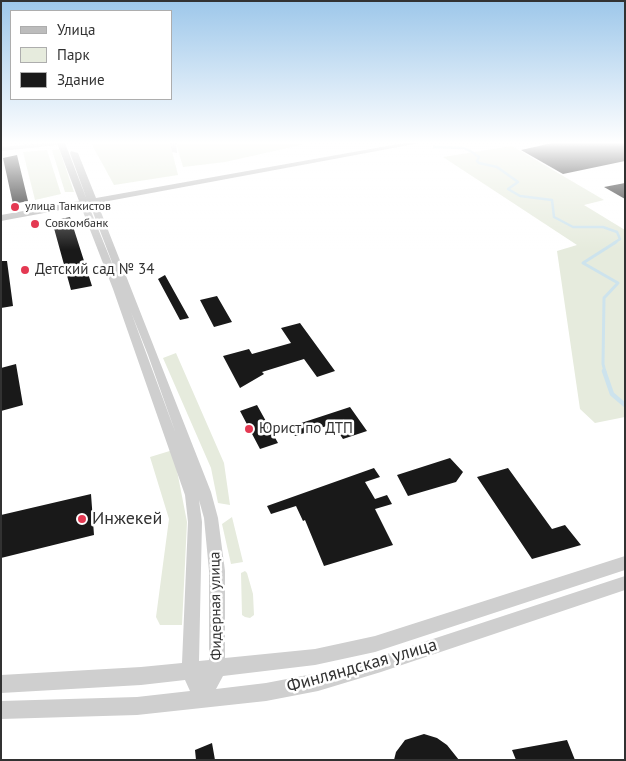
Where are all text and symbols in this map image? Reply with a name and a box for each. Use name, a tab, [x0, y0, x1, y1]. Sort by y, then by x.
legend	[10, 10, 172, 100]
text: Улица	[57, 20, 95, 39]
text: Парк	[57, 45, 90, 64]
text: Здание	[57, 70, 105, 89]
place label: улица Танкистов	[25, 200, 111, 214]
marker: улица Танкистов	[9, 201, 21, 213]
place label: Совкомбанк	[45, 217, 108, 231]
marker: Совкомбанк	[29, 218, 41, 230]
place label: Детский сад № 34	[35, 261, 154, 279]
marker: Детский сад № 34	[19, 264, 31, 276]
place label: Юрист по ДТП	[259, 420, 353, 438]
marker: Юрист по ДТП	[243, 423, 255, 435]
place label: Инжекей	[92, 508, 162, 530]
marker: Инжекей	[76, 513, 88, 525]
street label: Фидерная улица	[206, 552, 226, 660]
street label: Финляндская улица	[284, 634, 440, 698]

